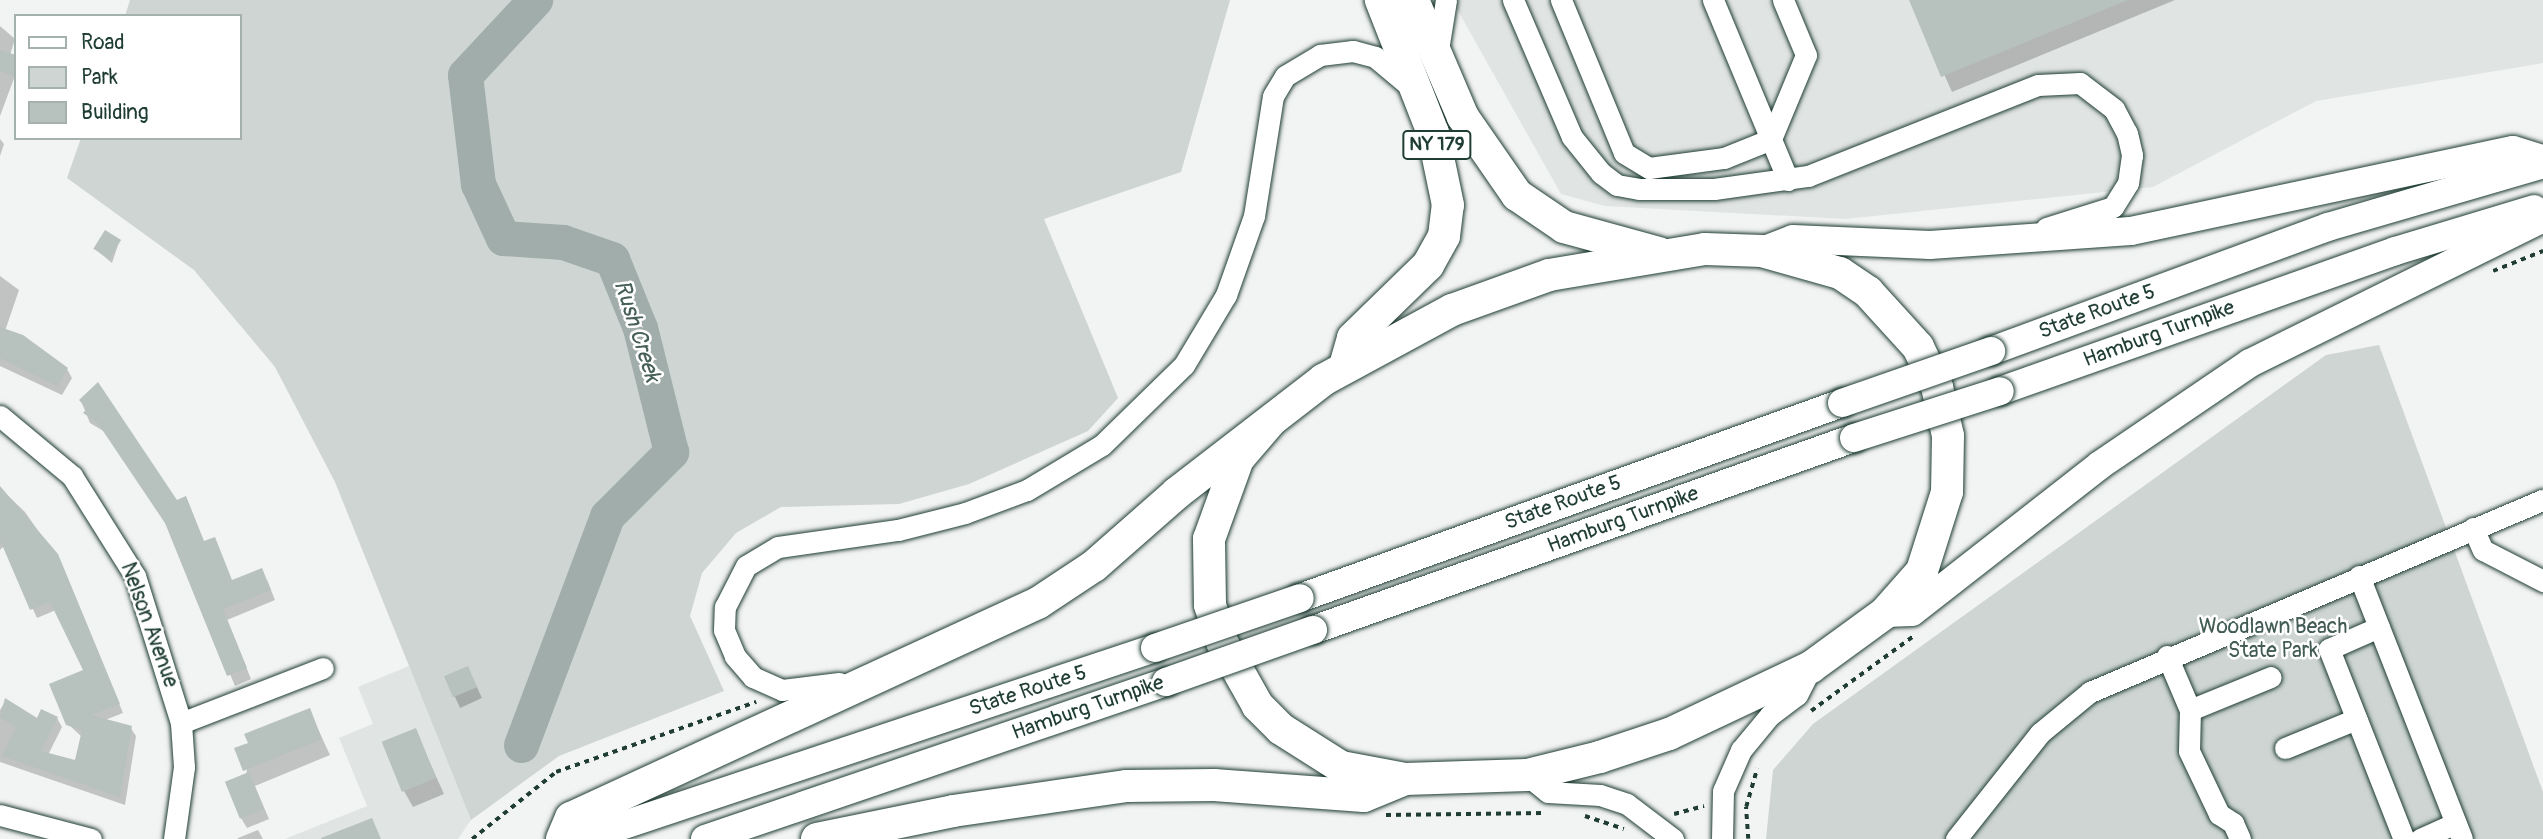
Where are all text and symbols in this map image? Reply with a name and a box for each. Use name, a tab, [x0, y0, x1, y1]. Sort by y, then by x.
legend	[14, 14, 242, 140]
text: Road	[81, 29, 125, 56]
text: Park	[81, 64, 118, 91]
text: Building	[81, 99, 148, 126]
road number: NY 179	[1402, 130, 1472, 160]
water label: Rush Creek	[608, 277, 666, 385]
street label: State Route 5	[2035, 279, 2159, 345]
street label: Hamburg Turnpike	[2080, 295, 2238, 373]
street label: State Route 5	[1501, 470, 1625, 536]
street label: Hamburg Turnpike	[1544, 481, 1702, 559]
street label: Nelson Avenue	[115, 559, 183, 691]
park label: Woodlawn Beach State Park	[2199, 614, 2347, 664]
street label: State Route 5	[966, 660, 1090, 722]
street label: Hamburg Turnpike	[1009, 670, 1167, 746]

